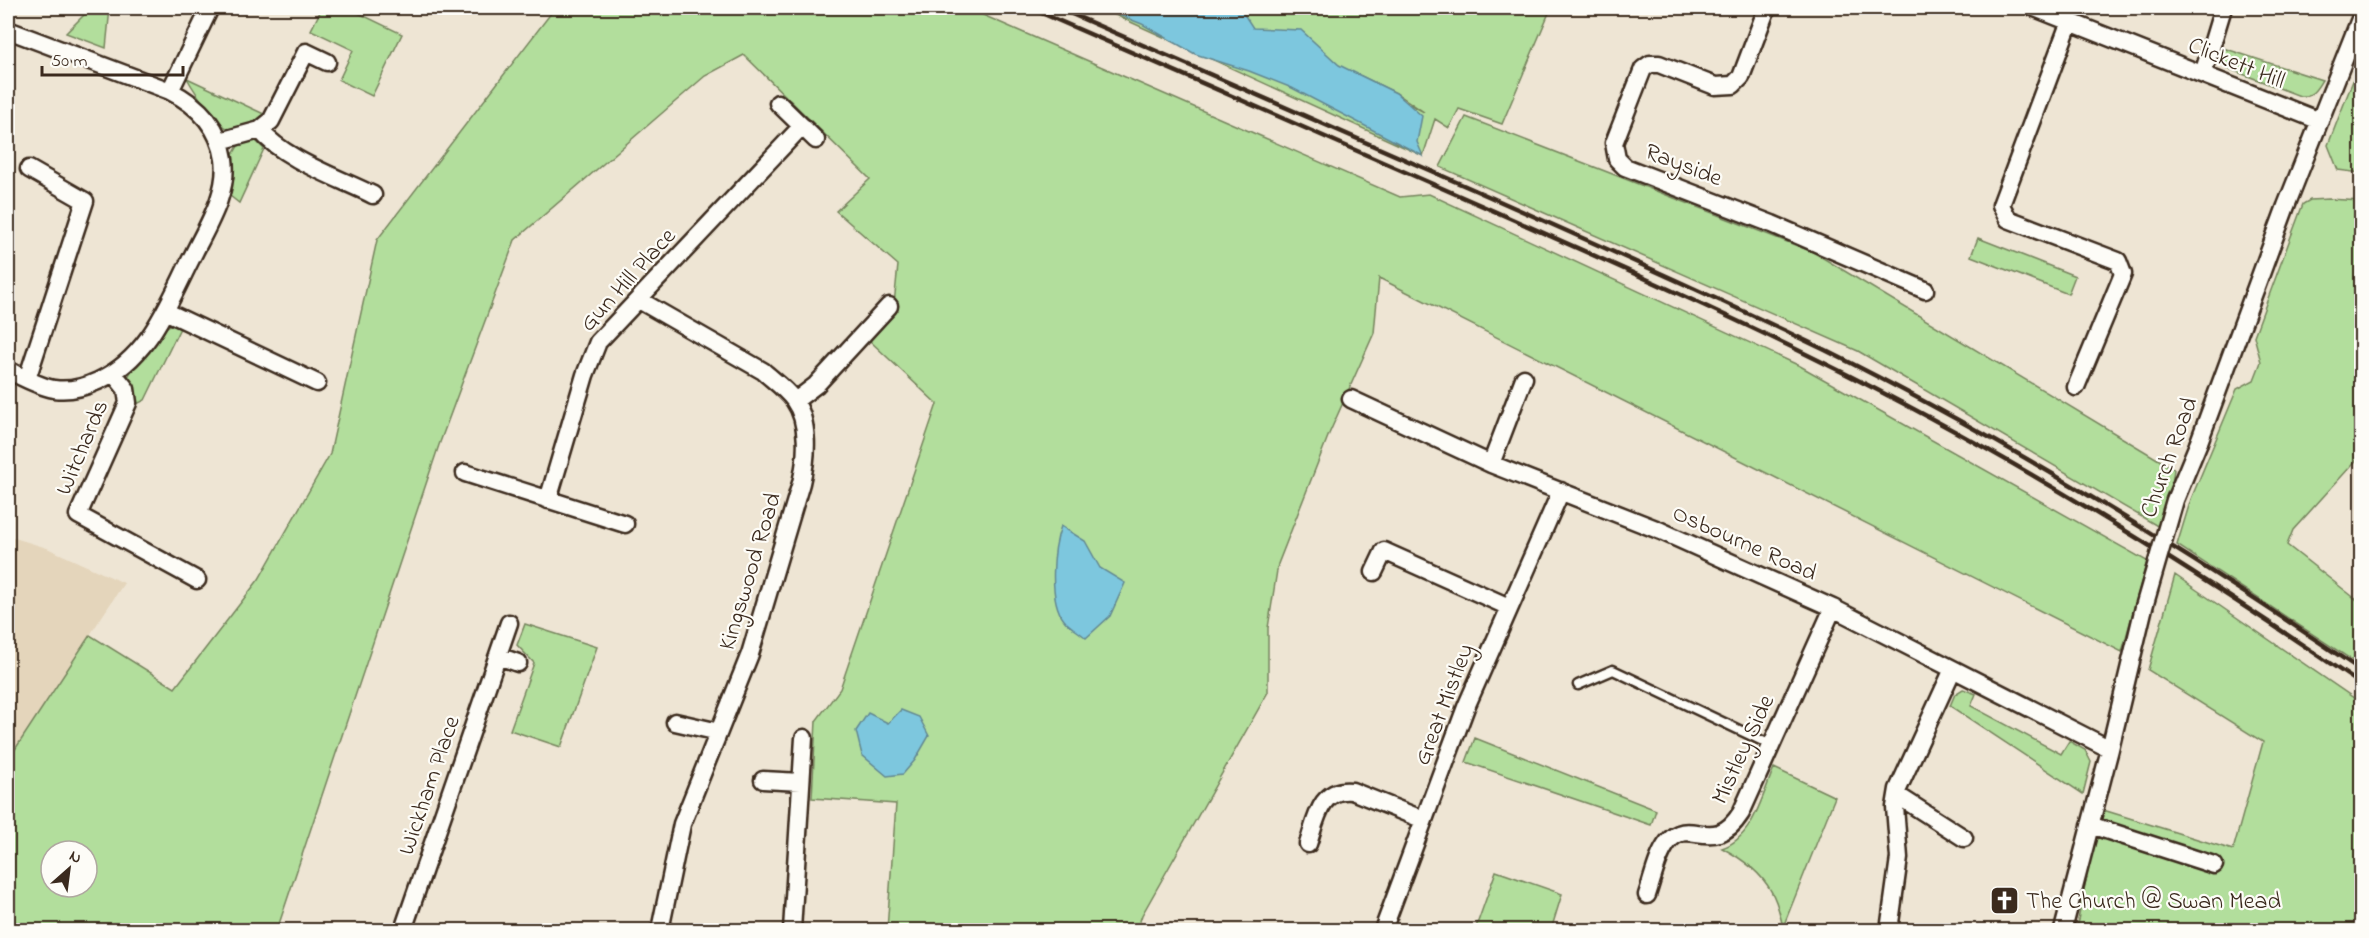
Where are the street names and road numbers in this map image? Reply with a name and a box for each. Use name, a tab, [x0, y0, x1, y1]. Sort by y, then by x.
street label: Clickett Hill	[2182, 29, 2290, 100]
street label: Rayside	[1639, 136, 1727, 198]
street label: Gun Hill Place	[572, 221, 685, 341]
street label: Church Road	[2132, 392, 2209, 523]
street label: Witchards	[48, 395, 119, 501]
street label: Kingswood Road	[711, 488, 792, 655]
street label: Osbourne Road	[1666, 497, 1822, 592]
street label: Great Mistley	[1406, 639, 1485, 771]
street label: Mistley Side	[1704, 689, 1786, 811]
street label: Wickham Place	[390, 711, 471, 860]

